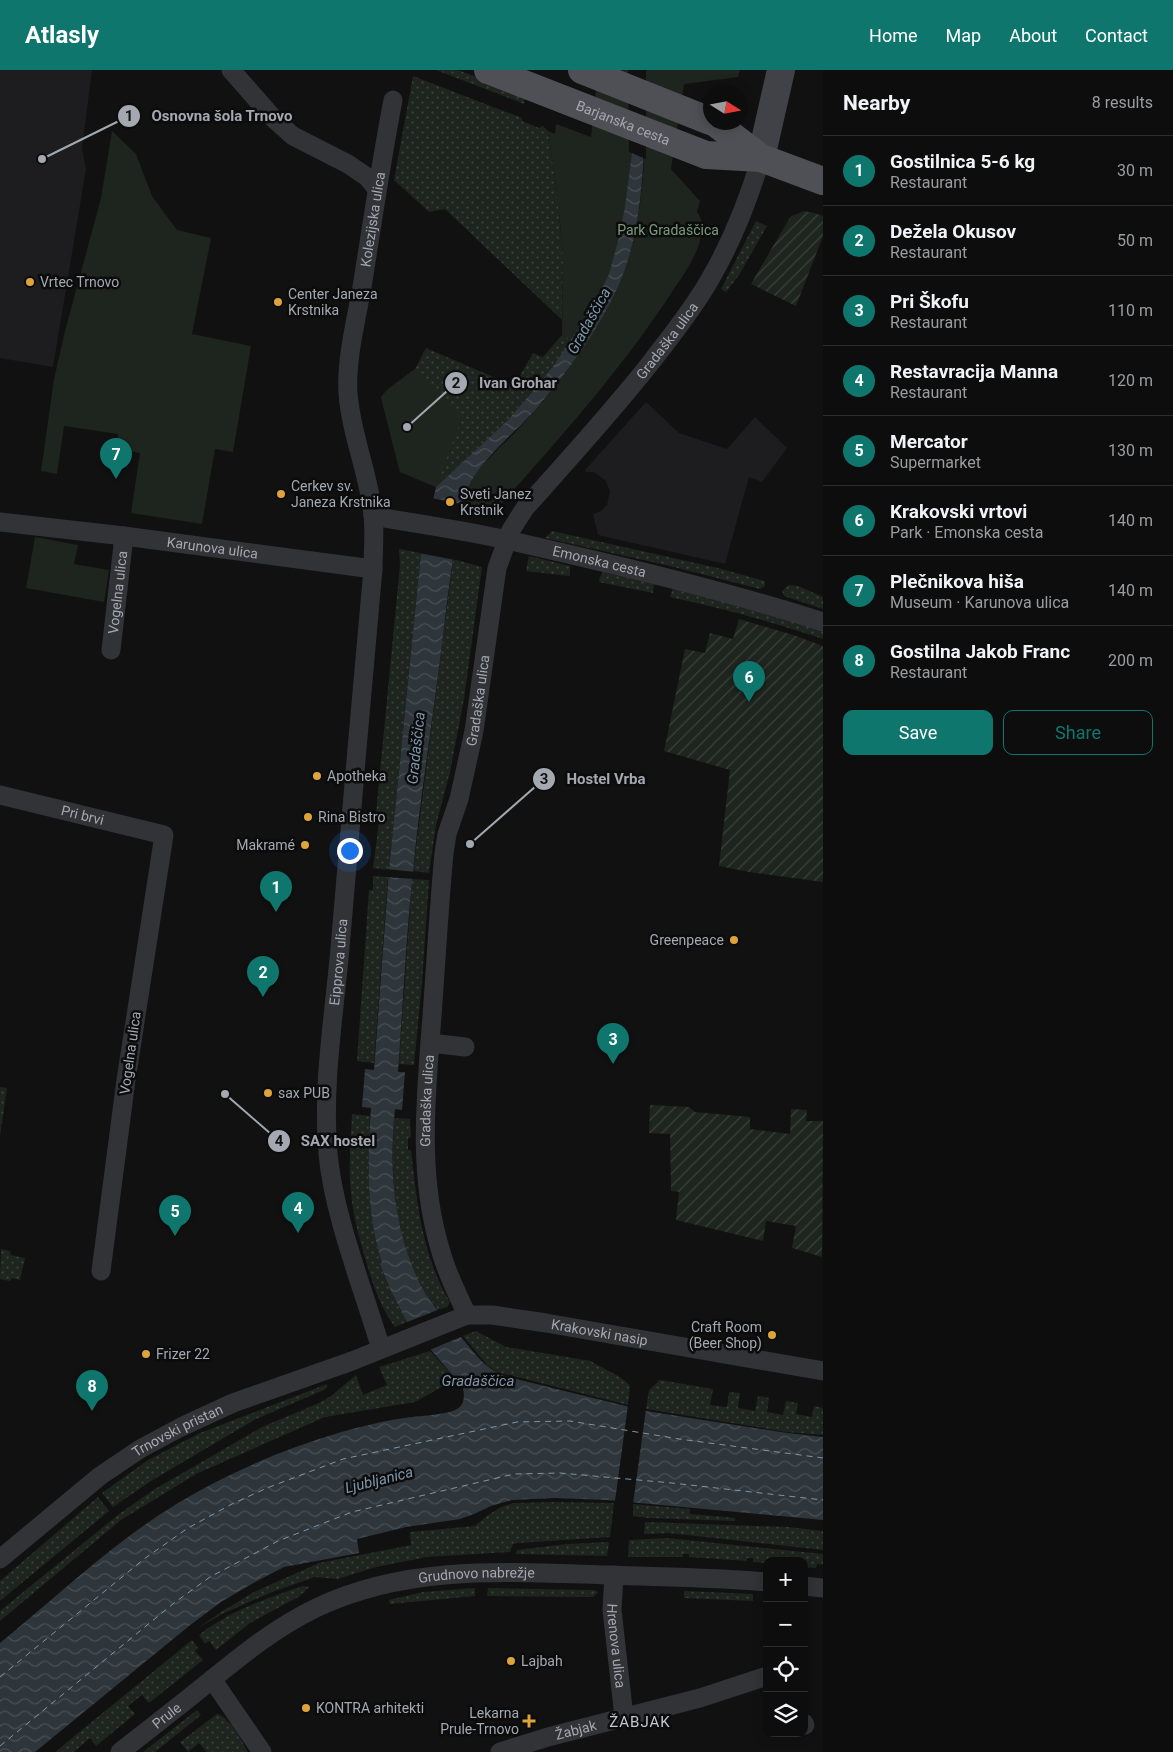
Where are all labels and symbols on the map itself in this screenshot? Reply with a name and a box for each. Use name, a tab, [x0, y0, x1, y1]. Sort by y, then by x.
north arrow	[703, 85, 748, 130]
street label: Barjanska cesta	[574, 97, 672, 148]
callout: Osnovna šola Trnovo	[116, 101, 303, 131]
text: 1	[125, 107, 133, 125]
text: Osnovna šola Trnovo	[151, 107, 293, 125]
street label: Kolezijska ulica	[357, 171, 388, 268]
park label: Park Gradaščica	[617, 222, 719, 238]
place label: Vrtec Trnovo	[40, 274, 119, 290]
marker: Vrtec Trnovo	[24, 276, 36, 288]
water label: Gradaščica	[563, 285, 615, 357]
place label: Center Janeza Krstnika	[288, 286, 378, 318]
marker: Center Janeza Krstnika	[272, 296, 284, 308]
street label: Gradaška ulica	[633, 299, 701, 382]
callout: Ivan Grohar	[444, 368, 567, 398]
text: 2	[452, 374, 461, 392]
text: Ivan Grohar	[479, 374, 557, 392]
pin: 7	[100, 438, 132, 479]
place label: Cerkev sv. Janeza Krstnika	[291, 478, 391, 510]
place label: Sveti Janez Krstnik	[460, 486, 531, 518]
marker: Cerkev sv. Janeza Krstnika	[275, 488, 287, 500]
marker: Sveti Janez Krstnik	[444, 496, 456, 508]
street label: Karunova ulica	[166, 534, 259, 562]
street label: Emonska cesta	[551, 543, 648, 580]
street label: Vogelna ulica	[105, 550, 130, 635]
street label: Gradaška ulica	[463, 654, 493, 748]
pin: 6	[733, 661, 765, 702]
water label: Gradaščica	[403, 711, 429, 785]
callout: Hostel Vrba	[532, 764, 656, 794]
place label: Apotheka	[327, 768, 386, 784]
marker: Apotheka	[311, 770, 323, 782]
text: 3	[540, 770, 548, 788]
text: Hostel Vrba	[566, 770, 646, 788]
street label: Pri brvi	[60, 802, 106, 828]
place label: Rina Bistro	[318, 809, 385, 825]
marker: Rina Bistro	[302, 811, 314, 823]
place label: Makramé	[236, 837, 295, 853]
your location	[337, 838, 363, 864]
marker: Makramé	[299, 839, 311, 851]
pin: 1	[260, 871, 292, 912]
street label: Eipprova ulica	[326, 918, 350, 1006]
place label: Greenpeace	[650, 932, 724, 948]
marker: Greenpeace	[728, 934, 740, 946]
pin: 2	[247, 956, 279, 997]
street label: Vogelna ulica	[116, 1011, 144, 1095]
pin: 3	[597, 1023, 629, 1064]
street label: Gradaška ulica	[417, 1054, 437, 1147]
place label: sax PUB	[278, 1085, 330, 1101]
marker: sax PUB	[262, 1087, 274, 1099]
callout: SAX hostel	[266, 1126, 385, 1156]
text: 4	[275, 1132, 284, 1150]
text: SAX hostel	[301, 1132, 375, 1150]
pin: 4	[282, 1192, 314, 1233]
pin: 5	[159, 1195, 191, 1236]
street label: Krakovski nasip	[550, 1316, 649, 1349]
place label: Craft Room (Beer Shop)	[689, 1319, 762, 1352]
marker: Craft Room (Beer Shop)	[766, 1329, 778, 1341]
place label: Frizer 22	[156, 1346, 210, 1362]
marker: Frizer 22	[140, 1348, 152, 1360]
pin: 8	[76, 1370, 108, 1411]
water label: Gradaščica	[442, 1372, 514, 1390]
street label: Trnovski pristan	[129, 1401, 225, 1460]
water label: Ljubljanica	[343, 1463, 415, 1497]
street label: Grudnovo nabrežje	[417, 1564, 535, 1586]
street label: Hrenova ulica	[604, 1603, 629, 1689]
place label: Lajbah	[521, 1653, 563, 1669]
marker: Lajbah	[505, 1655, 517, 1667]
street label: Prule	[149, 1699, 184, 1732]
place label: KONTRA arhitekti	[316, 1700, 424, 1716]
marker: KONTRA arhitekti	[300, 1702, 312, 1714]
place label: Lekarna Prule-Trnovo	[440, 1705, 519, 1737]
district label: ŽABJAK	[609, 1713, 671, 1731]
marker: Lekarna Prule-Trnovo	[523, 1715, 535, 1727]
street label: Žabjak	[553, 1717, 599, 1743]

